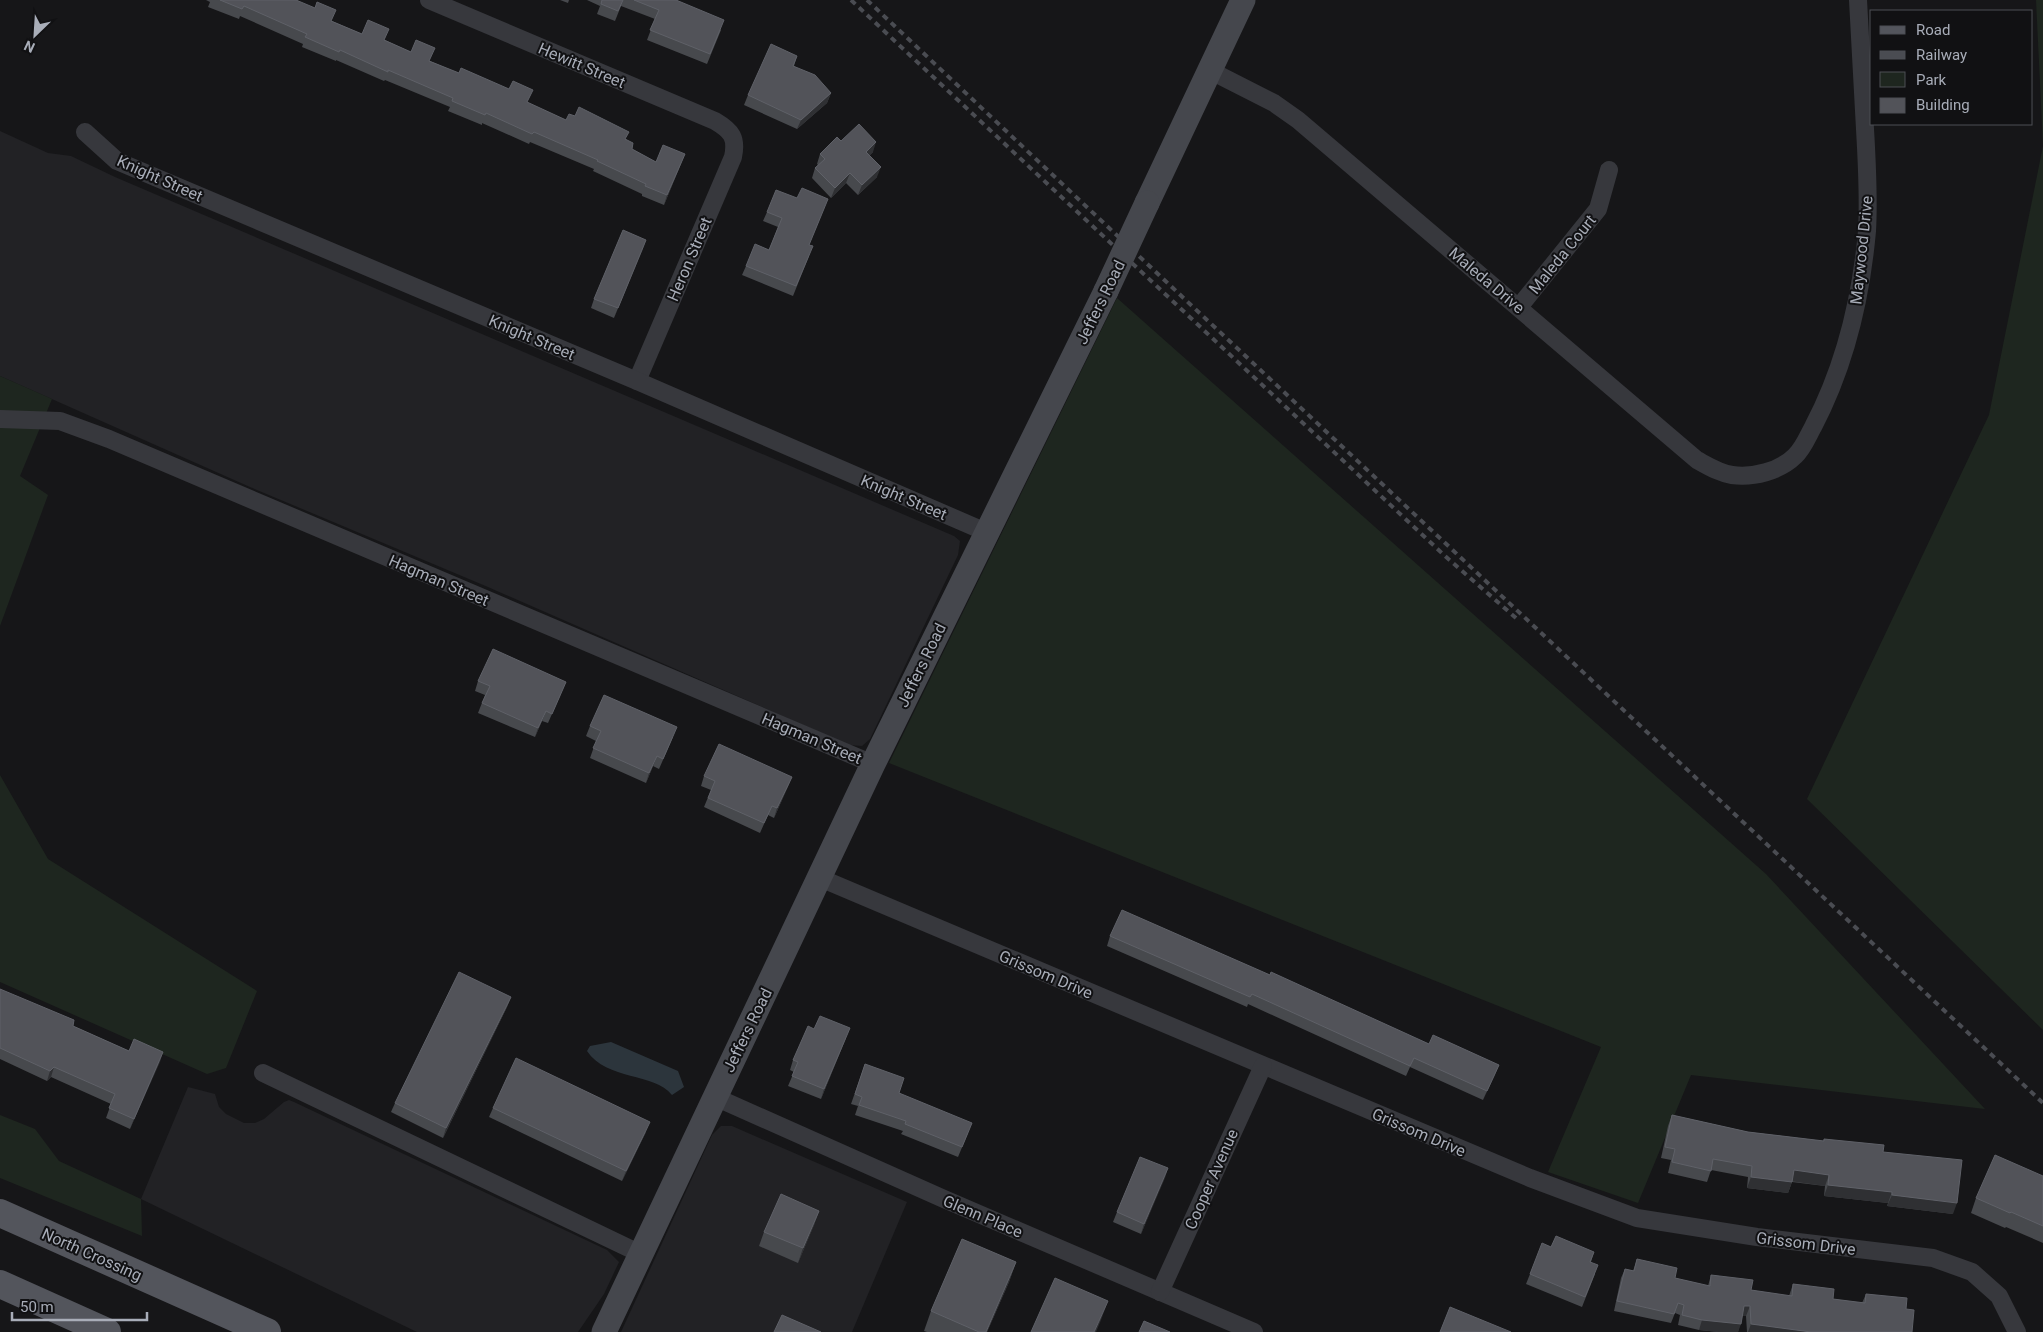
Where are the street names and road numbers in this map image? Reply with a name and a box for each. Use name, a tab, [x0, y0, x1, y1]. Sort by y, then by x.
street label: Hewitt Street	[536, 39, 628, 92]
street label: Knight Street	[114, 151, 206, 206]
street label: Maywood Drive	[1846, 195, 1877, 305]
street label: Maleda Court	[1525, 211, 1600, 298]
street label: Heron Street	[663, 214, 716, 304]
street label: Maleda Drive	[1445, 243, 1528, 317]
street label: Jeffers Road	[1072, 257, 1129, 347]
street label: Knight Street	[486, 311, 578, 364]
street label: Knight Street	[858, 471, 950, 524]
street label: Hagman Street	[386, 551, 492, 610]
street label: Jeffers Road	[893, 620, 950, 710]
street label: Hagman Street	[759, 709, 865, 768]
street label: Grissom Drive	[996, 946, 1095, 1003]
street label: Jeffers Road	[719, 985, 776, 1075]
street label: Grissom Drive	[1369, 1104, 1468, 1161]
street label: Cooper Avenue	[1181, 1126, 1242, 1232]
street label: Glenn Place	[940, 1191, 1025, 1242]
street label: North Crossing	[39, 1224, 145, 1285]
street label: Grissom Drive	[1755, 1228, 1857, 1259]

